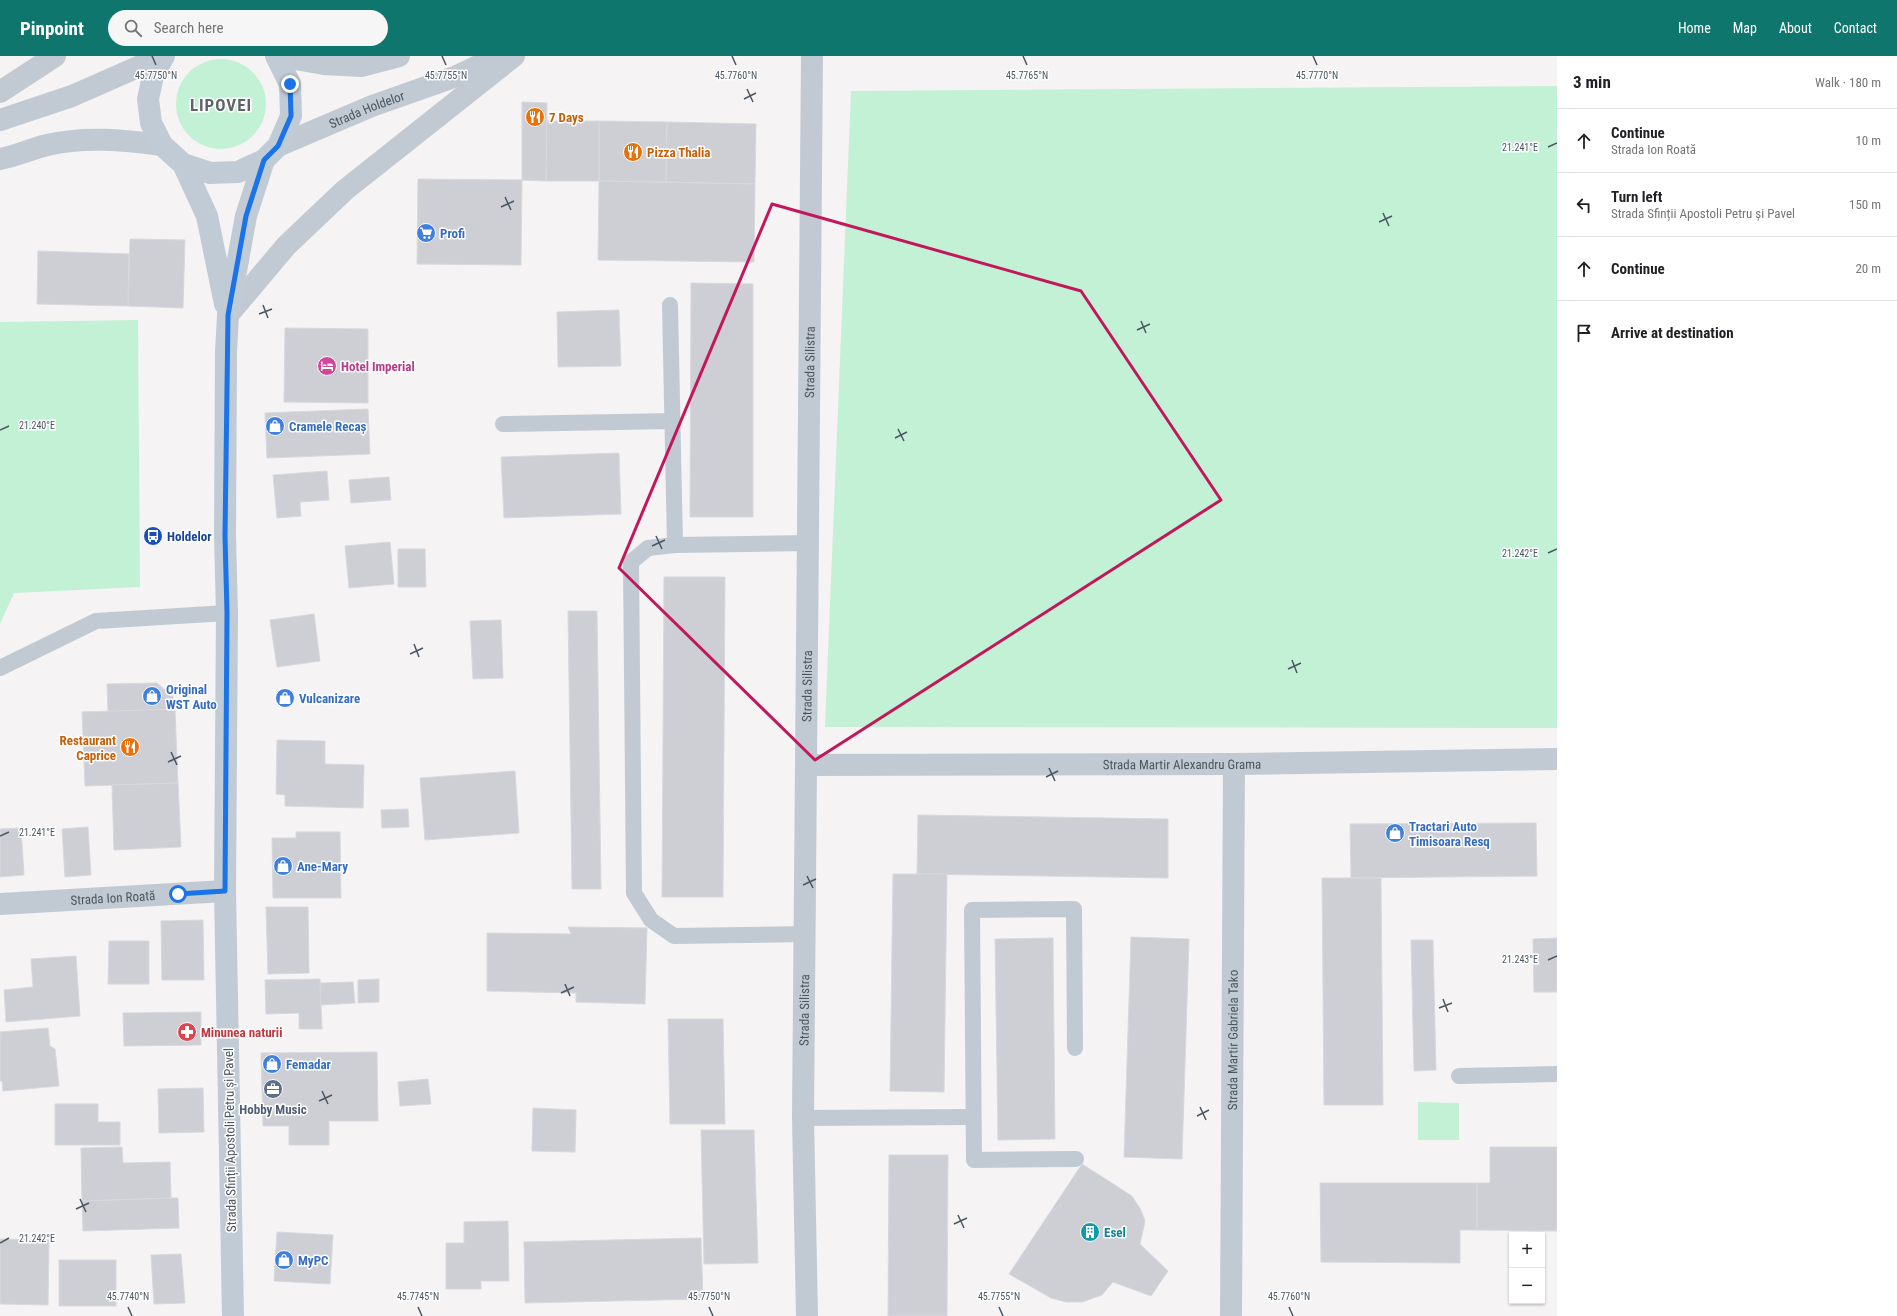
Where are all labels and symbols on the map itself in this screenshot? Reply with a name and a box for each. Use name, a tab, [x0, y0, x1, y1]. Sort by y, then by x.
text: 45.7750°N	[135, 70, 177, 81]
text: 45.7755°N	[425, 70, 467, 81]
text: 45.7760°N	[715, 70, 757, 81]
text: 45.7765°N	[1006, 70, 1048, 81]
text: 45.7770°N	[1296, 70, 1338, 81]
route end	[281, 75, 299, 93]
street label: Strada Holdelor	[327, 88, 406, 131]
district label: LIPOVEI	[190, 95, 252, 115]
restaurant icon: 7 Days	[524, 106, 546, 128]
place label: 7 Days	[549, 110, 584, 125]
restaurant icon: Pizza Thalia	[622, 141, 644, 163]
text: 21.241°E	[1502, 142, 1538, 153]
place label: Pizza Thalia	[647, 145, 710, 160]
supermarket icon: Profi	[415, 222, 437, 244]
place label: Profi	[440, 226, 465, 241]
street label: Strada Silistra	[802, 326, 817, 398]
hotel icon: Hotel Imperial	[316, 355, 338, 377]
place label: Hotel Imperial	[341, 359, 415, 374]
shop icon: Cramele Recaș	[264, 415, 286, 437]
place label: Cramele Recaș	[289, 419, 367, 435]
text: 21.240°E	[19, 420, 55, 431]
bus stop icon: Holdelor	[142, 525, 164, 547]
place label: Holdelor	[167, 529, 212, 544]
text: 21.242°E	[1502, 548, 1538, 559]
street label: Strada Silistra	[799, 650, 814, 722]
place label: Original WST Auto	[166, 682, 217, 712]
shop icon: Original WST Auto	[141, 685, 163, 707]
shop icon: Vulcanizare	[274, 687, 296, 709]
place label: Vulcanizare	[299, 691, 360, 706]
place label: Restaurant Caprice	[60, 733, 116, 763]
restaurant icon: Restaurant Caprice	[119, 736, 141, 758]
street label: Strada Martir Alexandru Grama	[1103, 756, 1261, 772]
place label: Tractari Auto Timisoara Resq	[1409, 819, 1490, 849]
shop icon: Tractari Auto Timisoara Resq	[1384, 822, 1406, 844]
text: 21.241°E	[19, 827, 55, 838]
shop icon: Ane-Mary	[272, 855, 294, 877]
place label: Ane-Mary	[297, 859, 348, 874]
route start	[169, 885, 187, 903]
street label: Strada Ion Roată	[70, 888, 156, 907]
text: 21.243°E	[1502, 954, 1538, 965]
street label: Strada Martir Gabriela Tako	[1225, 970, 1240, 1110]
street label: Strada Silistra	[796, 974, 812, 1046]
pharmacy icon: Minunea naturii	[176, 1021, 198, 1043]
place label: Minunea naturii	[201, 1025, 282, 1040]
street label: Strada Sfinții Apostoli Petru și Pavel	[221, 1048, 240, 1232]
shop icon: Femadar	[261, 1053, 283, 1075]
place label: Femadar	[286, 1057, 332, 1072]
office icon: Hobby Music	[262, 1078, 284, 1100]
place label: Hobby Music	[239, 1102, 307, 1117]
building icon: Esel	[1079, 1221, 1101, 1243]
place label: Esel	[1104, 1225, 1126, 1240]
text: 21.242°E	[19, 1233, 55, 1244]
shop icon: MyPC	[273, 1249, 295, 1271]
place label: MyPC	[298, 1253, 329, 1268]
text: 45.7740°N	[107, 1291, 149, 1302]
text: 45.7745°N	[397, 1291, 439, 1302]
text: 45.7750°N	[688, 1291, 730, 1302]
text: 45.7755°N	[978, 1291, 1020, 1302]
text: 45.7760°N	[1268, 1291, 1310, 1302]

